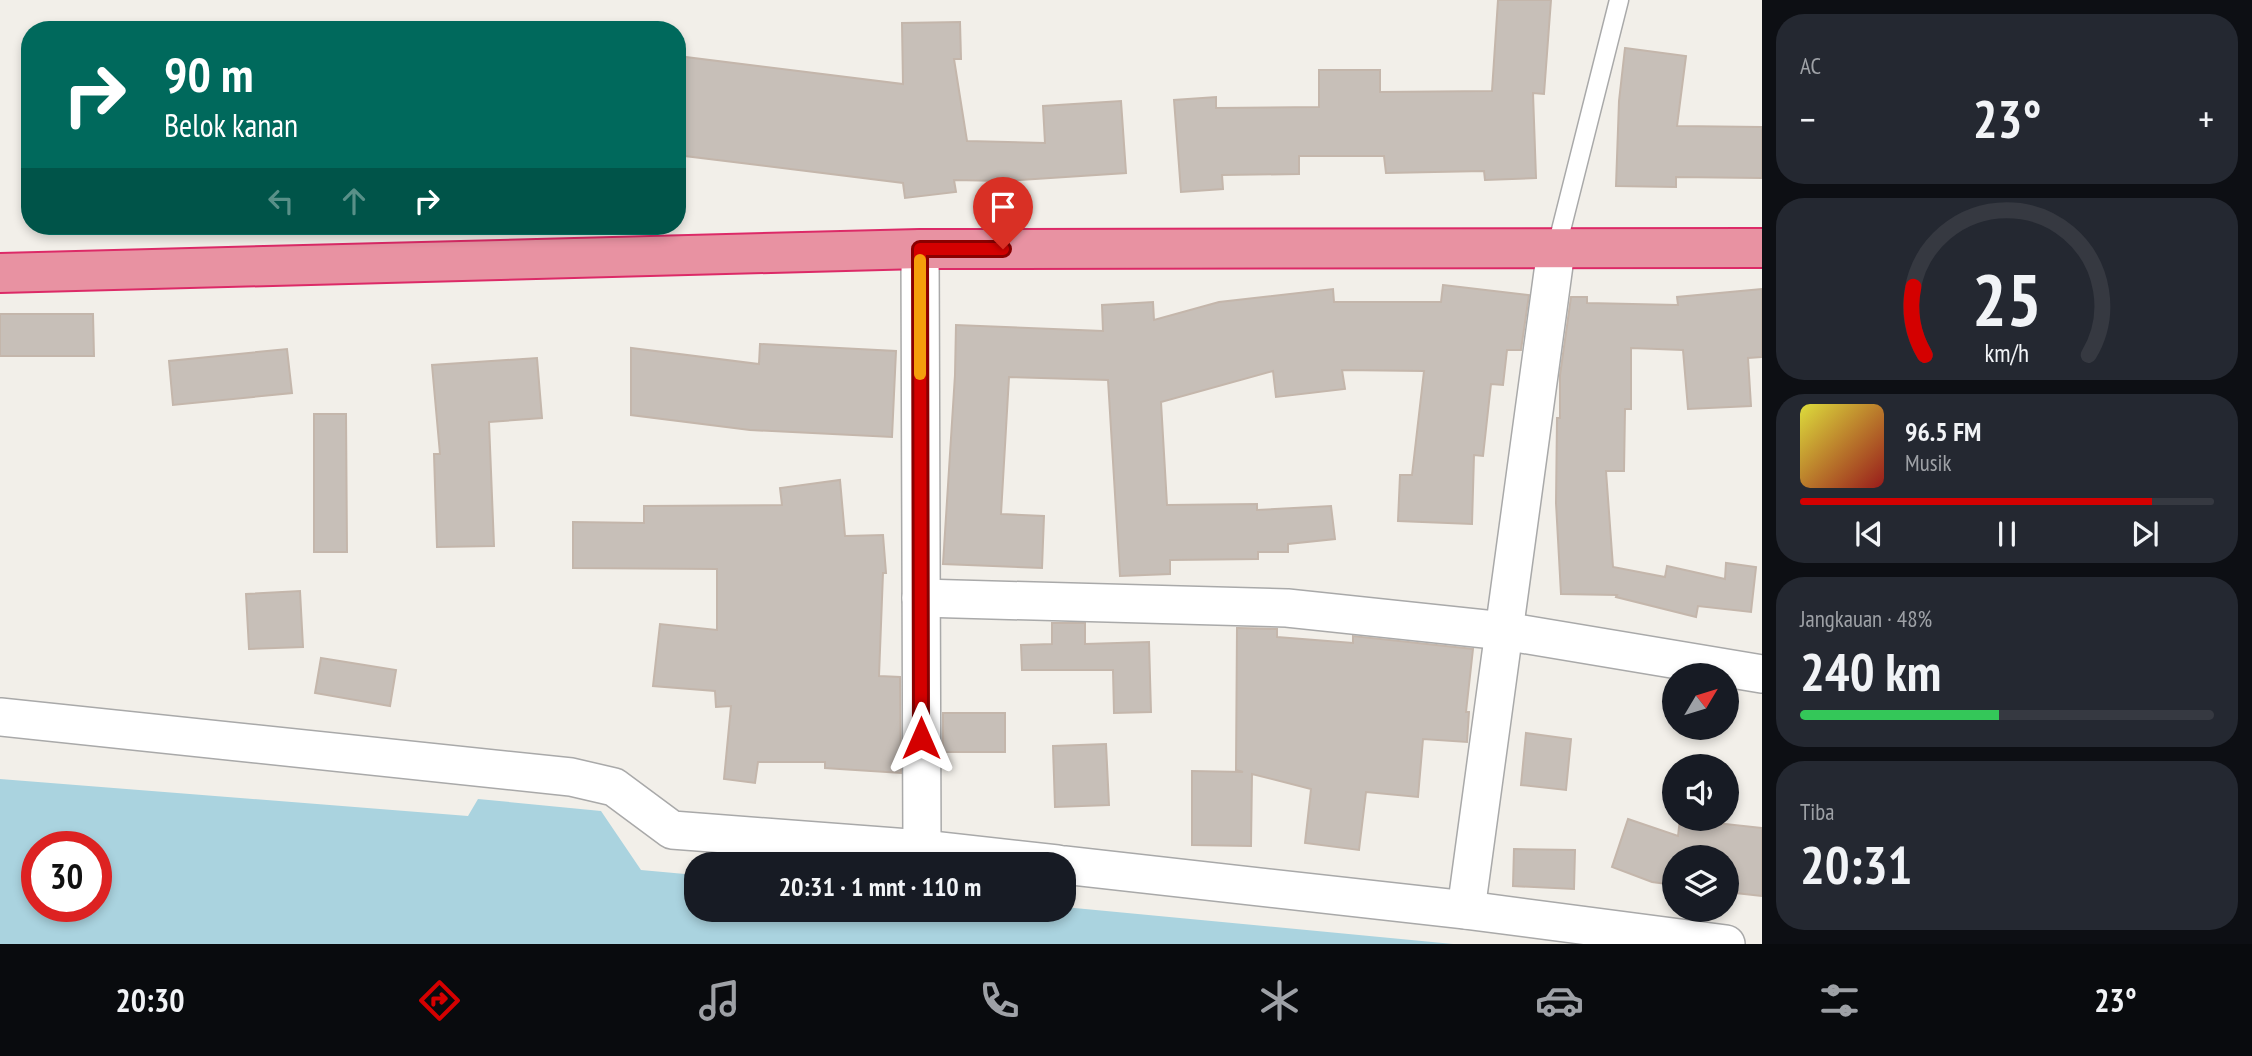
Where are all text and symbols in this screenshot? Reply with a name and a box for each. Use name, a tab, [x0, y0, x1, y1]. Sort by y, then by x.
text: 90 m	[164, 42, 253, 106]
icon: right	[49, 49, 140, 140]
text: AC	[1800, 51, 1821, 80]
text: 23°	[1973, 85, 2041, 152]
text: −	[1800, 94, 1816, 143]
text: +	[2198, 94, 2214, 143]
text: Belok kanan	[164, 104, 298, 146]
pin	[973, 177, 1033, 249]
icon: left	[262, 182, 300, 220]
icon: ahead	[335, 182, 373, 220]
icon: right	[408, 182, 446, 220]
icon: arrive	[984, 188, 1022, 226]
text: 25	[1972, 251, 2042, 345]
text: km/h	[1985, 336, 2029, 368]
text: 96.5 FM	[1905, 415, 1981, 448]
text: Musik	[1905, 448, 1951, 477]
icon: previous	[1850, 515, 1888, 553]
icon: pause	[1988, 515, 2026, 553]
icon: next	[2126, 515, 2164, 553]
text: Jangkauan · 48%	[1800, 604, 1932, 633]
text: 240 km	[1800, 638, 1941, 705]
north arrow	[1662, 663, 1740, 740]
map controls	[1662, 663, 1739, 922]
position arrow	[884, 701, 958, 775]
button: sound	[1662, 754, 1739, 831]
text: Tiba	[1800, 797, 1834, 826]
speed limit sign: 30	[21, 831, 112, 922]
text: 20:31	[1800, 831, 1912, 898]
button: layers	[1662, 845, 1739, 922]
text: 20:31 · 1 mnt · 110 m	[779, 870, 981, 903]
icon: directions	[415, 976, 464, 1025]
icon: music	[695, 976, 744, 1025]
icon: phone	[975, 976, 1024, 1025]
icon: climate	[1255, 976, 1304, 1025]
icon: car	[1535, 976, 1584, 1025]
icon: filters	[1815, 976, 1864, 1025]
text: 20:30	[115, 979, 185, 1021]
text: 23°	[2094, 979, 2137, 1021]

